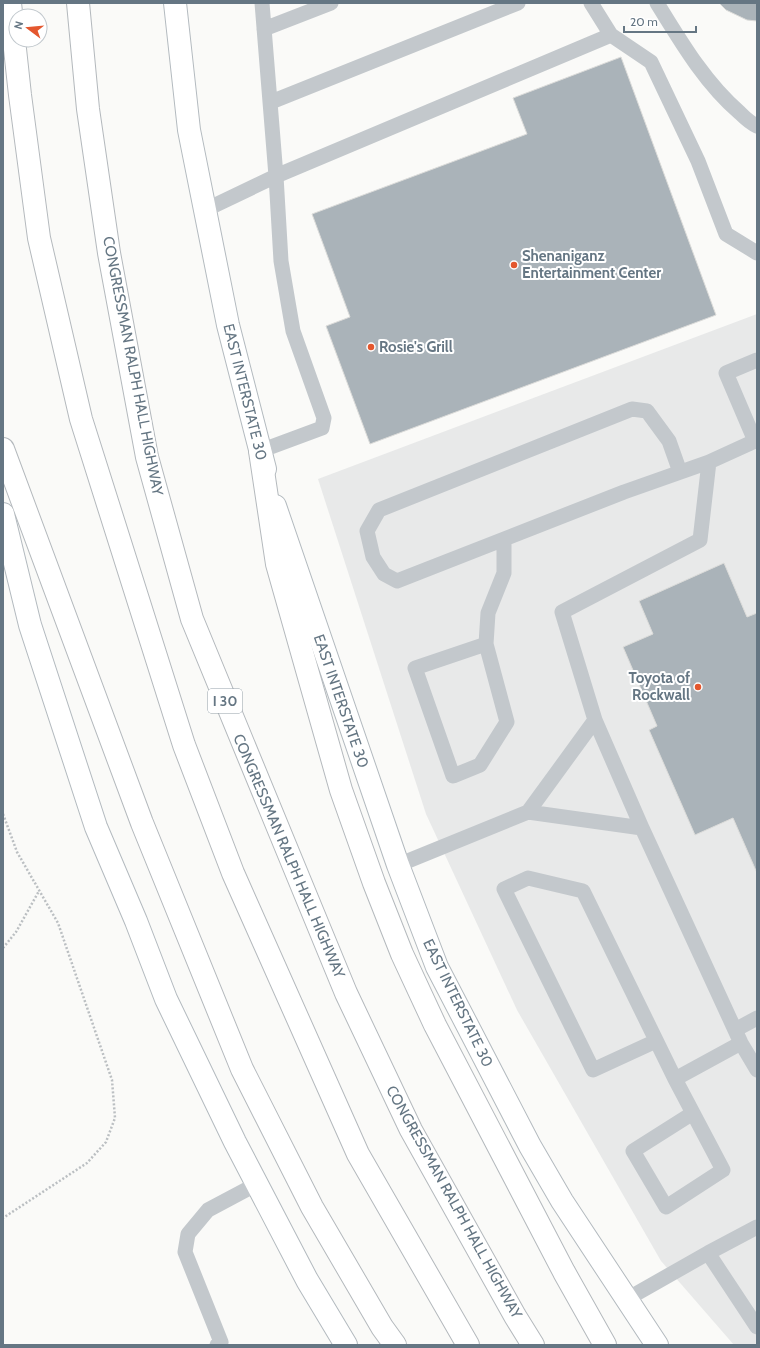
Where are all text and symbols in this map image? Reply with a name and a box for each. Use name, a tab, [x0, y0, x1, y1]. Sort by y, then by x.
north arrow	[8, 8, 48, 48]
scale bar	[624, 8, 696, 34]
text: 20 m	[630, 14, 658, 29]
text: N	[11, 20, 26, 31]
street label: CONGRESSMAN RALPH HALL HIGHWAY	[99, 235, 167, 498]
place label: Shenaniganz Entertainment Center	[522, 247, 661, 282]
marker: Shenaniganz Entertainment Center	[509, 260, 519, 270]
street label: EAST INTERSTATE 30	[219, 322, 271, 462]
place label: Rosie's Grill	[379, 338, 453, 356]
marker: Rosie's Grill	[366, 342, 376, 352]
street label: EAST INTERSTATE 30	[310, 632, 372, 770]
place label: Toyota of Rockwall	[629, 669, 690, 704]
marker: Toyota of Rockwall	[693, 682, 703, 692]
road number: I 30	[208, 689, 242, 713]
street label: CONGRESSMAN RALPH HALL HIGHWAY	[229, 731, 349, 981]
street label: EAST INTERSTATE 30	[419, 936, 497, 1070]
street label: CONGRESSMAN RALPH HALL HIGHWAY	[382, 1082, 526, 1322]

